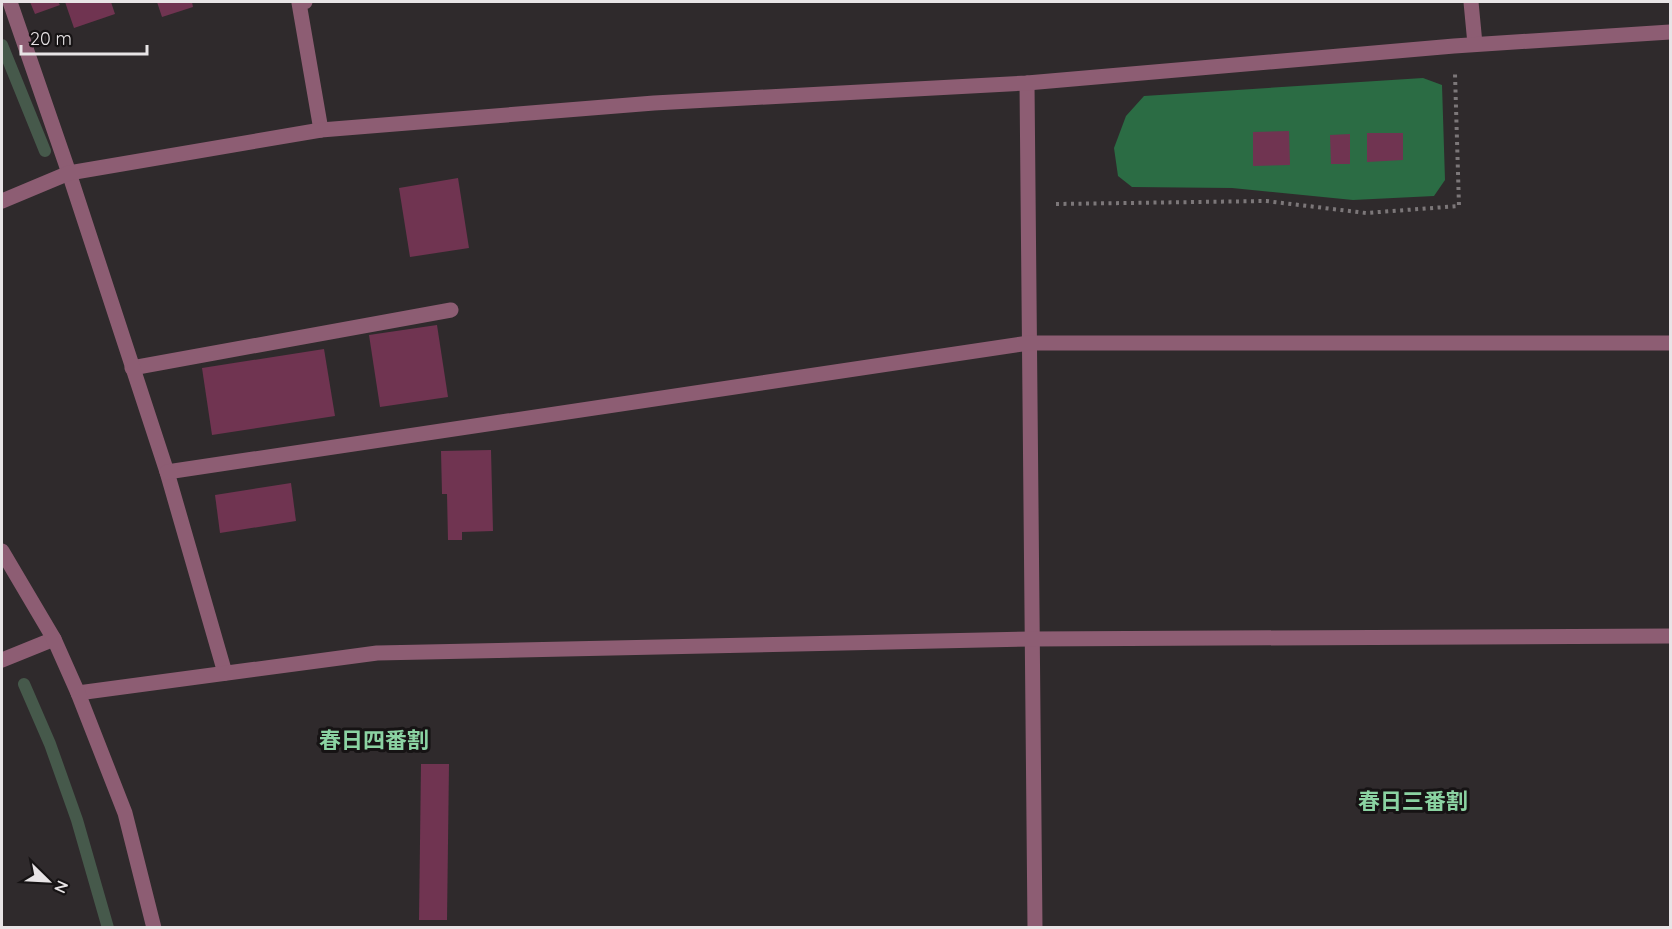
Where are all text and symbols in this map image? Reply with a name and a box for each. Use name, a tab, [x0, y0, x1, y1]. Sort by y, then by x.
scale bar	[21, 18, 147, 56]
text: 20 m	[30, 27, 72, 50]
district label: 春日四番割	[319, 726, 429, 754]
district label: 春日三番割	[1358, 787, 1468, 815]
north arrow	[18, 851, 78, 911]
text: N	[50, 878, 73, 897]

